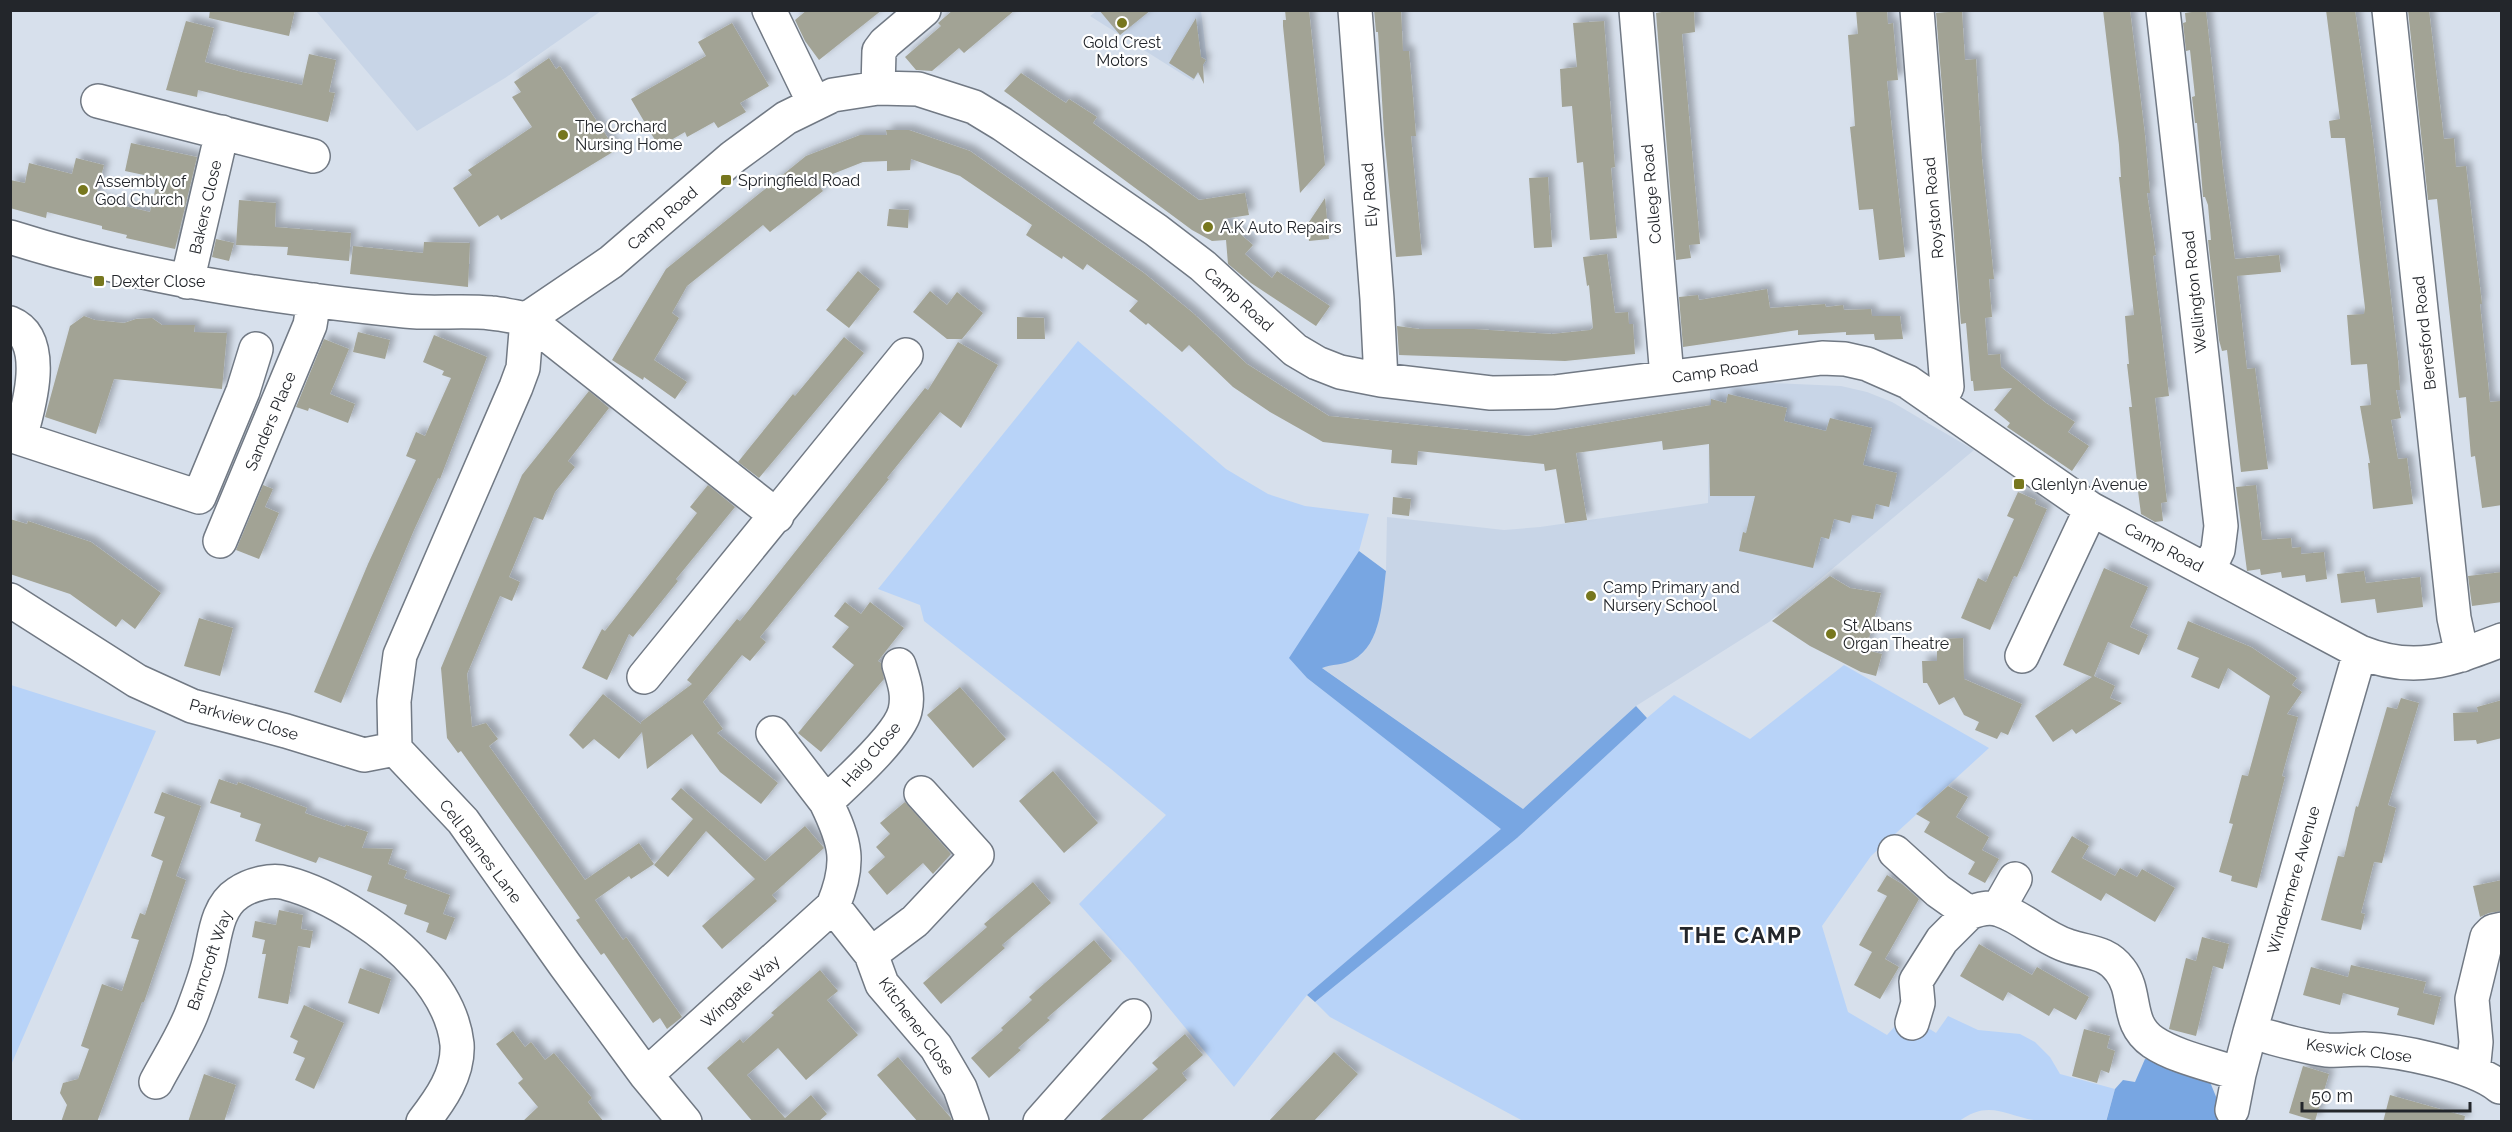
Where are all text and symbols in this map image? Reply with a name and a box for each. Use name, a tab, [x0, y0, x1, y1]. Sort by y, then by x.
marker: Gold Crest Motors	[1115, 16, 1129, 30]
place label: Gold Crest Motors	[1083, 33, 1162, 70]
place label: The Orchard Nursing Home	[575, 117, 682, 154]
marker: The Orchard Nursing Home	[556, 128, 570, 142]
street label: College Road	[1638, 143, 1665, 245]
street label: Royston Road	[1920, 156, 1947, 260]
street label: Bakers Close	[185, 158, 226, 256]
street label: Ely Road	[1358, 162, 1381, 228]
place label: Springfield Road	[738, 171, 860, 190]
place label: Assembly of God Church	[95, 172, 187, 209]
marker: Springfield Road	[719, 173, 733, 187]
marker: Assembly of God Church	[76, 183, 90, 197]
street label: Camp Road	[623, 183, 701, 254]
place label: A.K Auto Repairs	[1220, 218, 1342, 237]
marker: A.K Auto Repairs	[1201, 220, 1215, 234]
street label: Wellington Road	[2179, 230, 2210, 354]
street label: Camp Road	[1200, 263, 1277, 335]
place label: Dexter Close	[111, 272, 205, 291]
marker: Dexter Close	[92, 274, 106, 288]
street label: Beresford Road	[2409, 275, 2440, 391]
street label: Camp Road	[1671, 356, 1759, 387]
street label: Sanders Place	[241, 369, 300, 474]
place label: Glenlyn Avenue	[2031, 475, 2147, 494]
marker: Glenlyn Avenue	[2012, 477, 2026, 491]
street label: Camp Road	[2121, 519, 2207, 576]
place label: Camp Primary and Nursery School	[1603, 578, 1740, 615]
marker: Camp Primary and Nursery School	[1584, 589, 1598, 603]
place label: St Albans Organ Theatre	[1843, 616, 1949, 653]
marker: St Albans Organ Theatre	[1824, 627, 1838, 641]
street label: Parkview Close	[187, 695, 301, 744]
street label: Haig Close	[838, 718, 905, 791]
street label: Cell Barnes Lane	[435, 796, 526, 907]
street label: Windermere Avenue	[2263, 804, 2324, 956]
street label: Barncroft Way	[183, 907, 236, 1013]
district label: THE CAMP	[1680, 922, 1802, 948]
street label: Wingate Way	[697, 951, 784, 1032]
street label: Kitchener Close	[875, 974, 959, 1079]
street label: Keswick Close	[2305, 1035, 2413, 1066]
scale bar	[2302, 1075, 2470, 1113]
text: 50 m	[2311, 1085, 2353, 1106]

